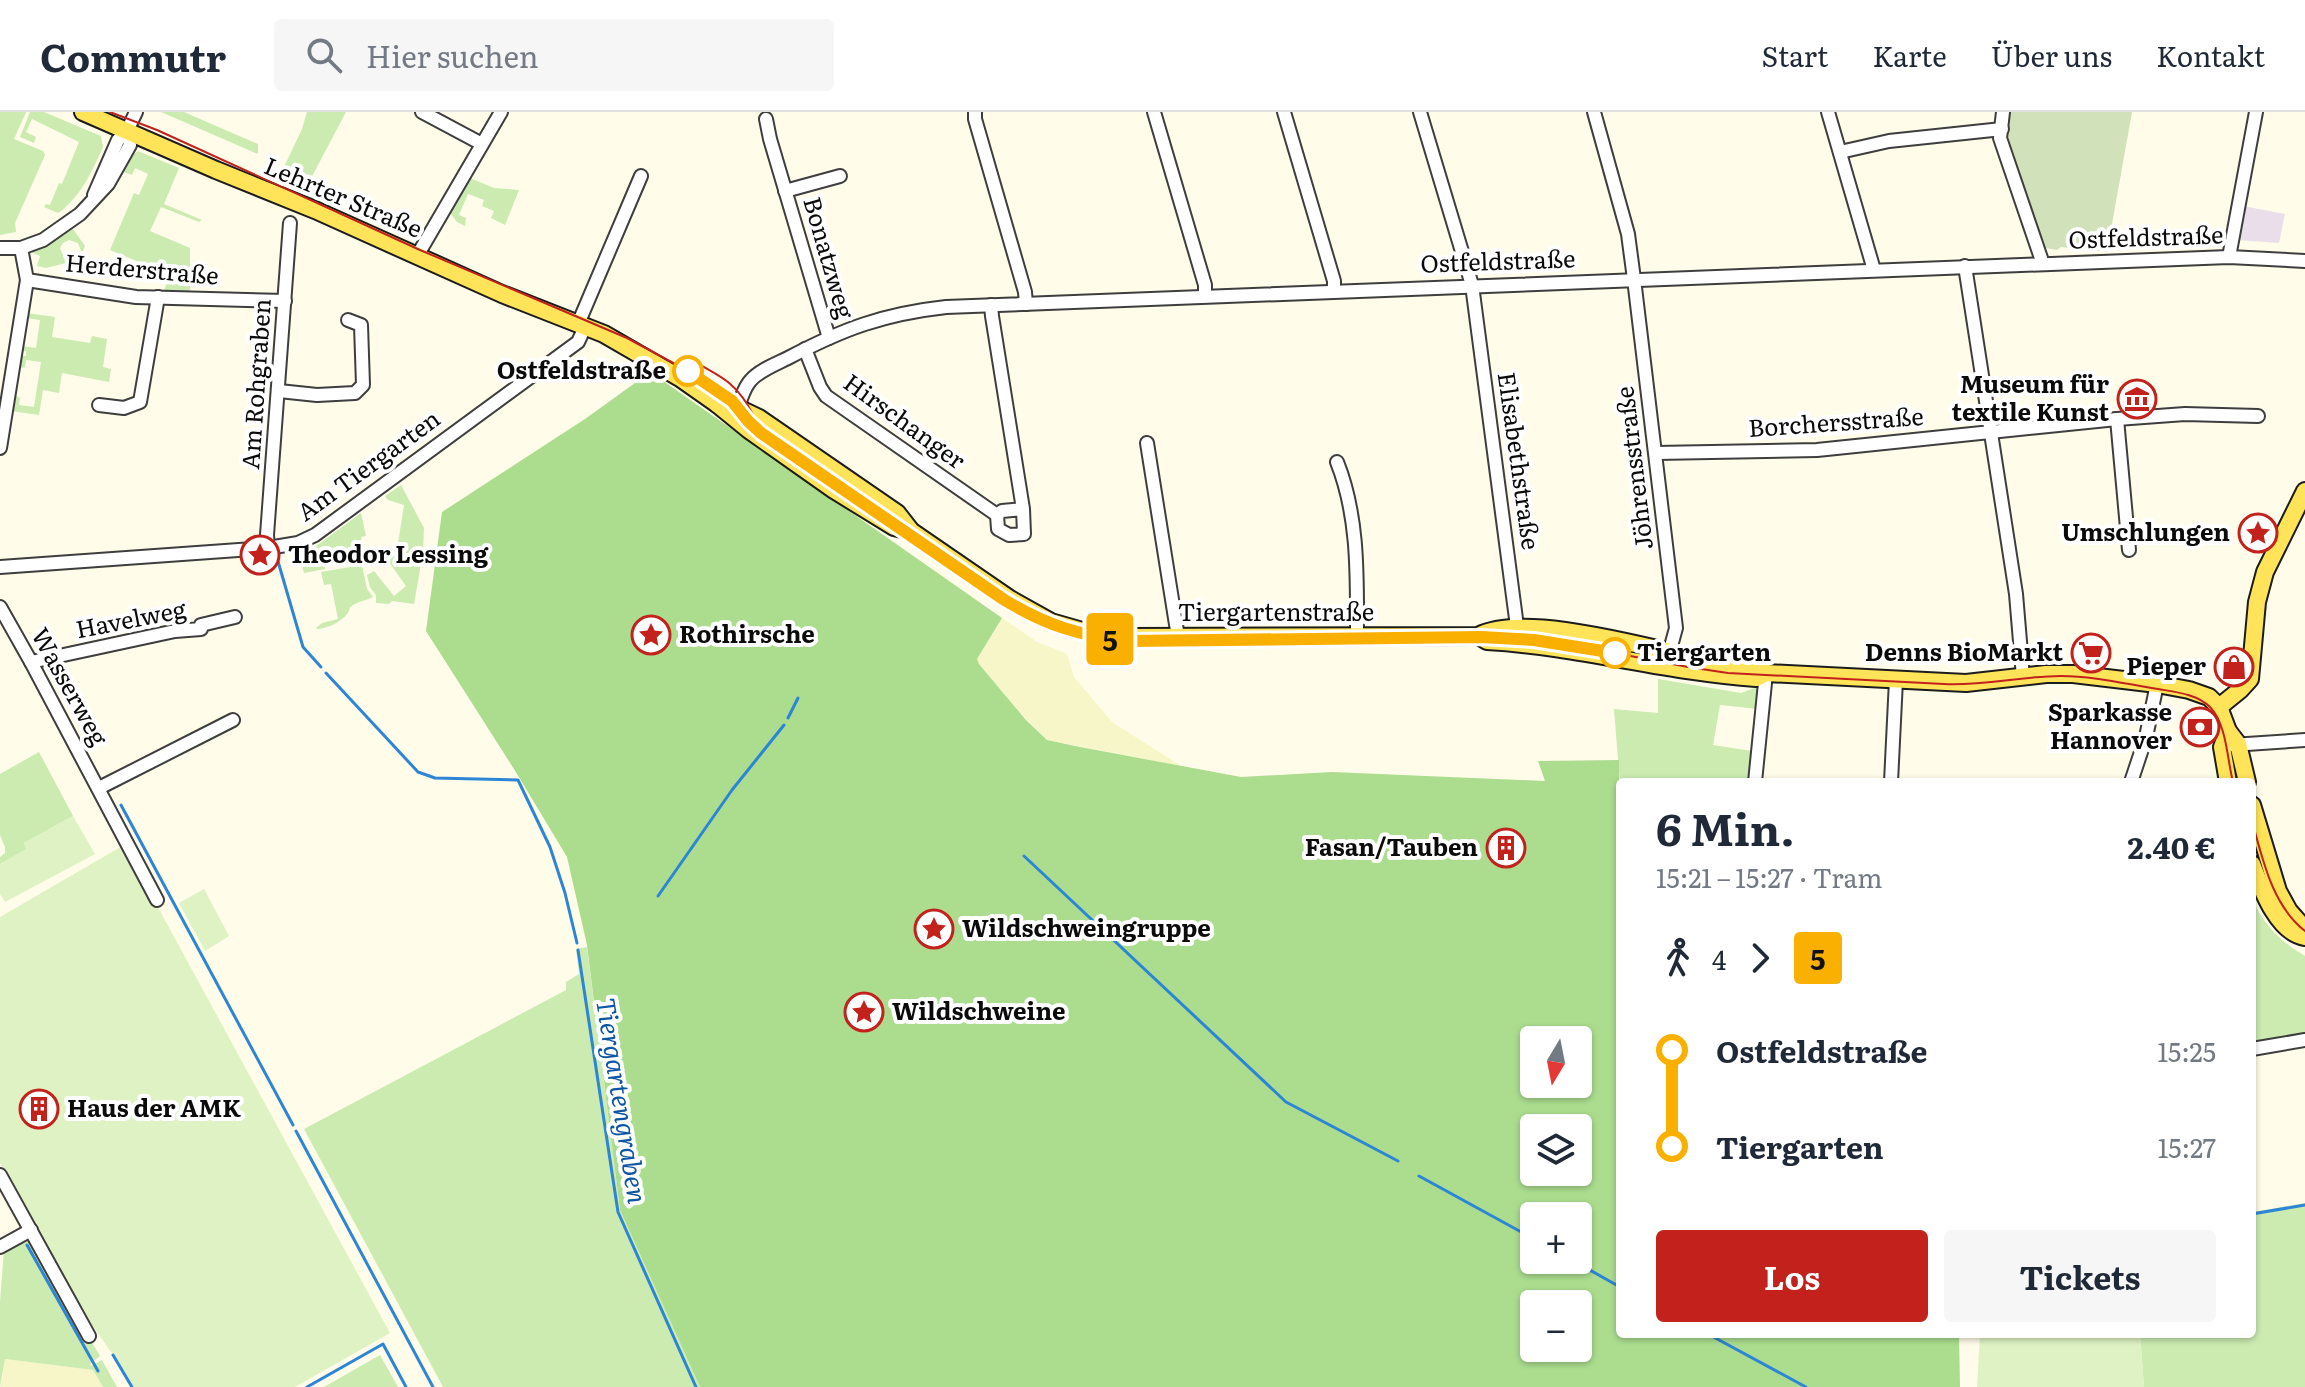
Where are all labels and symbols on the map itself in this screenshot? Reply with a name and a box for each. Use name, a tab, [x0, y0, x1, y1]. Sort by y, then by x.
street label: Lehrter Straße	[260, 147, 428, 245]
street label: Bonatzweg	[796, 192, 865, 323]
street label: Ostfeldstraße	[2068, 215, 2224, 256]
street label: Ostfeldstraße	[1420, 239, 1576, 280]
street label: Herderstraße	[64, 243, 220, 292]
street label: Am Rohgraben	[231, 297, 278, 470]
place label: Ostfeldstraße	[497, 351, 666, 386]
marker: Ostfeldstraße	[673, 356, 703, 386]
street label: Hirschanger	[837, 364, 974, 477]
place label: Museum für textile Kunst	[1952, 365, 2109, 428]
street label: Elisabethstraße	[1491, 370, 1550, 552]
museum icon: Museum für textile Kunst	[2116, 378, 2158, 420]
street label: Jöhrensstraße	[1605, 385, 1660, 552]
street label: Borchersstraße	[1747, 397, 1925, 444]
street label: Am Tiergarten	[289, 400, 446, 528]
place icon: Umschlungen	[2237, 512, 2279, 554]
place label: Umschlungen	[2061, 513, 2230, 548]
place icon: Theodor Lessing	[239, 534, 281, 576]
place label: Theodor Lessing	[288, 535, 489, 570]
street label: Havelweg	[72, 590, 189, 645]
street label: Tiergartenstraße	[1178, 593, 1374, 628]
line badge: 5	[1084, 613, 1136, 665]
place icon: Rothirsche	[630, 614, 672, 656]
place label: Rothirsche	[679, 615, 815, 650]
street label: Wasserweg	[24, 620, 118, 752]
supermarket icon: Denns BioMarkt	[2070, 632, 2112, 674]
place label: Tiergarten	[1637, 633, 1771, 668]
place label: Denns BioMarkt	[1865, 633, 2063, 668]
marker: Tiergarten	[1600, 638, 1630, 668]
shop icon: Pieper	[2213, 646, 2255, 688]
place label: Pieper	[2126, 647, 2206, 682]
place label: Sparkasse Hannover	[2048, 693, 2172, 756]
bank icon: Sparkasse Hannover	[2179, 706, 2221, 748]
building icon: Fasan/Tauben	[1485, 827, 1527, 869]
place label: Fasan/Tauben	[1305, 828, 1478, 863]
place icon: Wildschweingruppe	[913, 908, 955, 950]
place label: Wildschweingruppe	[962, 909, 1211, 944]
place icon: Wildschweine	[843, 991, 885, 1033]
place label: Wildschweine	[892, 992, 1066, 1027]
water label: Tiergartengraben	[588, 995, 659, 1207]
north arrow	[1520, 1026, 1592, 1098]
building icon: Haus der AMK	[18, 1088, 60, 1130]
place label: Haus der AMK	[67, 1089, 241, 1124]

